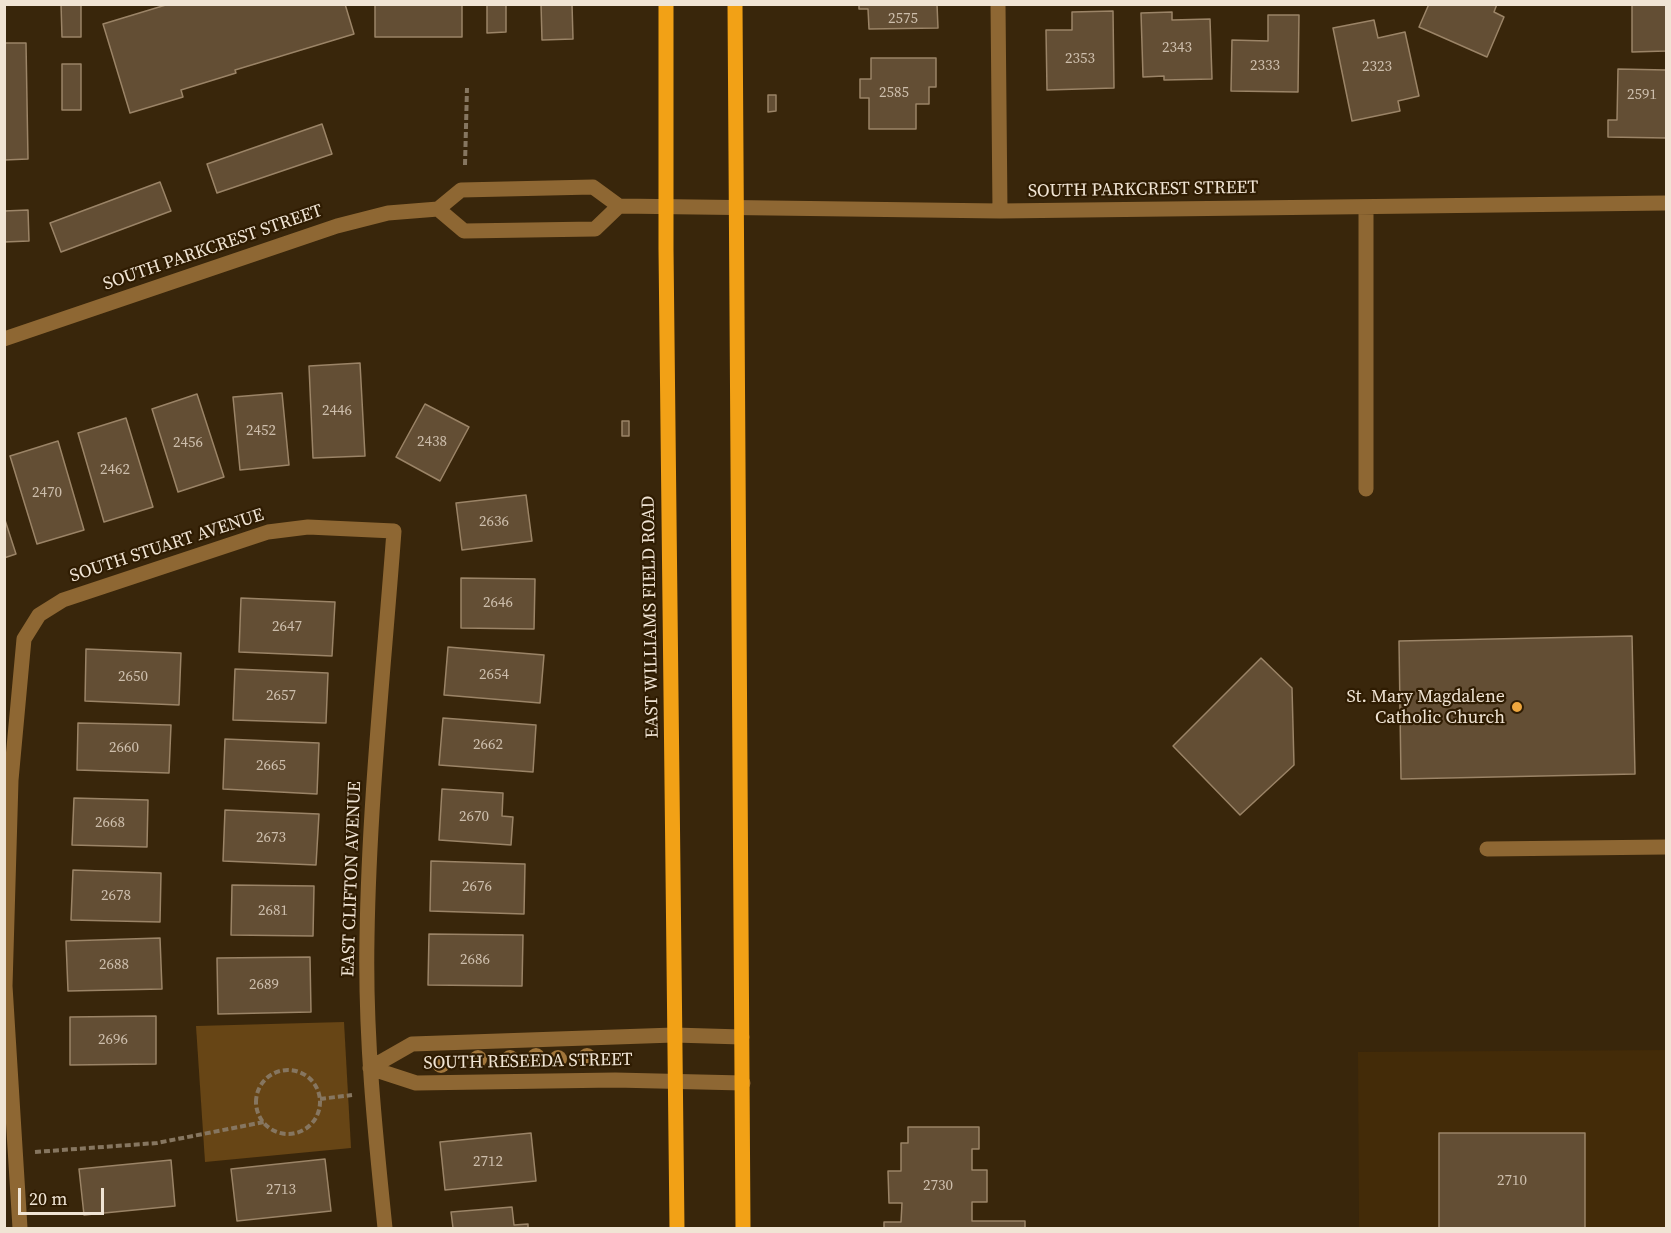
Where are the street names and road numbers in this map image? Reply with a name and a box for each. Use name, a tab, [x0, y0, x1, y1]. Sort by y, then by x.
street label: SOUTH PARKCREST STREET	[1028, 177, 1258, 203]
street label: SOUTH PARKCREST STREET	[101, 200, 325, 296]
street label: EAST WILLIAMS FIELD ROAD	[638, 495, 664, 739]
street label: SOUTH STUART AVENUE	[67, 504, 267, 588]
street label: EAST CLIFTON AVENUE	[338, 781, 366, 977]
street label: SOUTH RESEEDA STREET	[423, 1049, 633, 1075]

